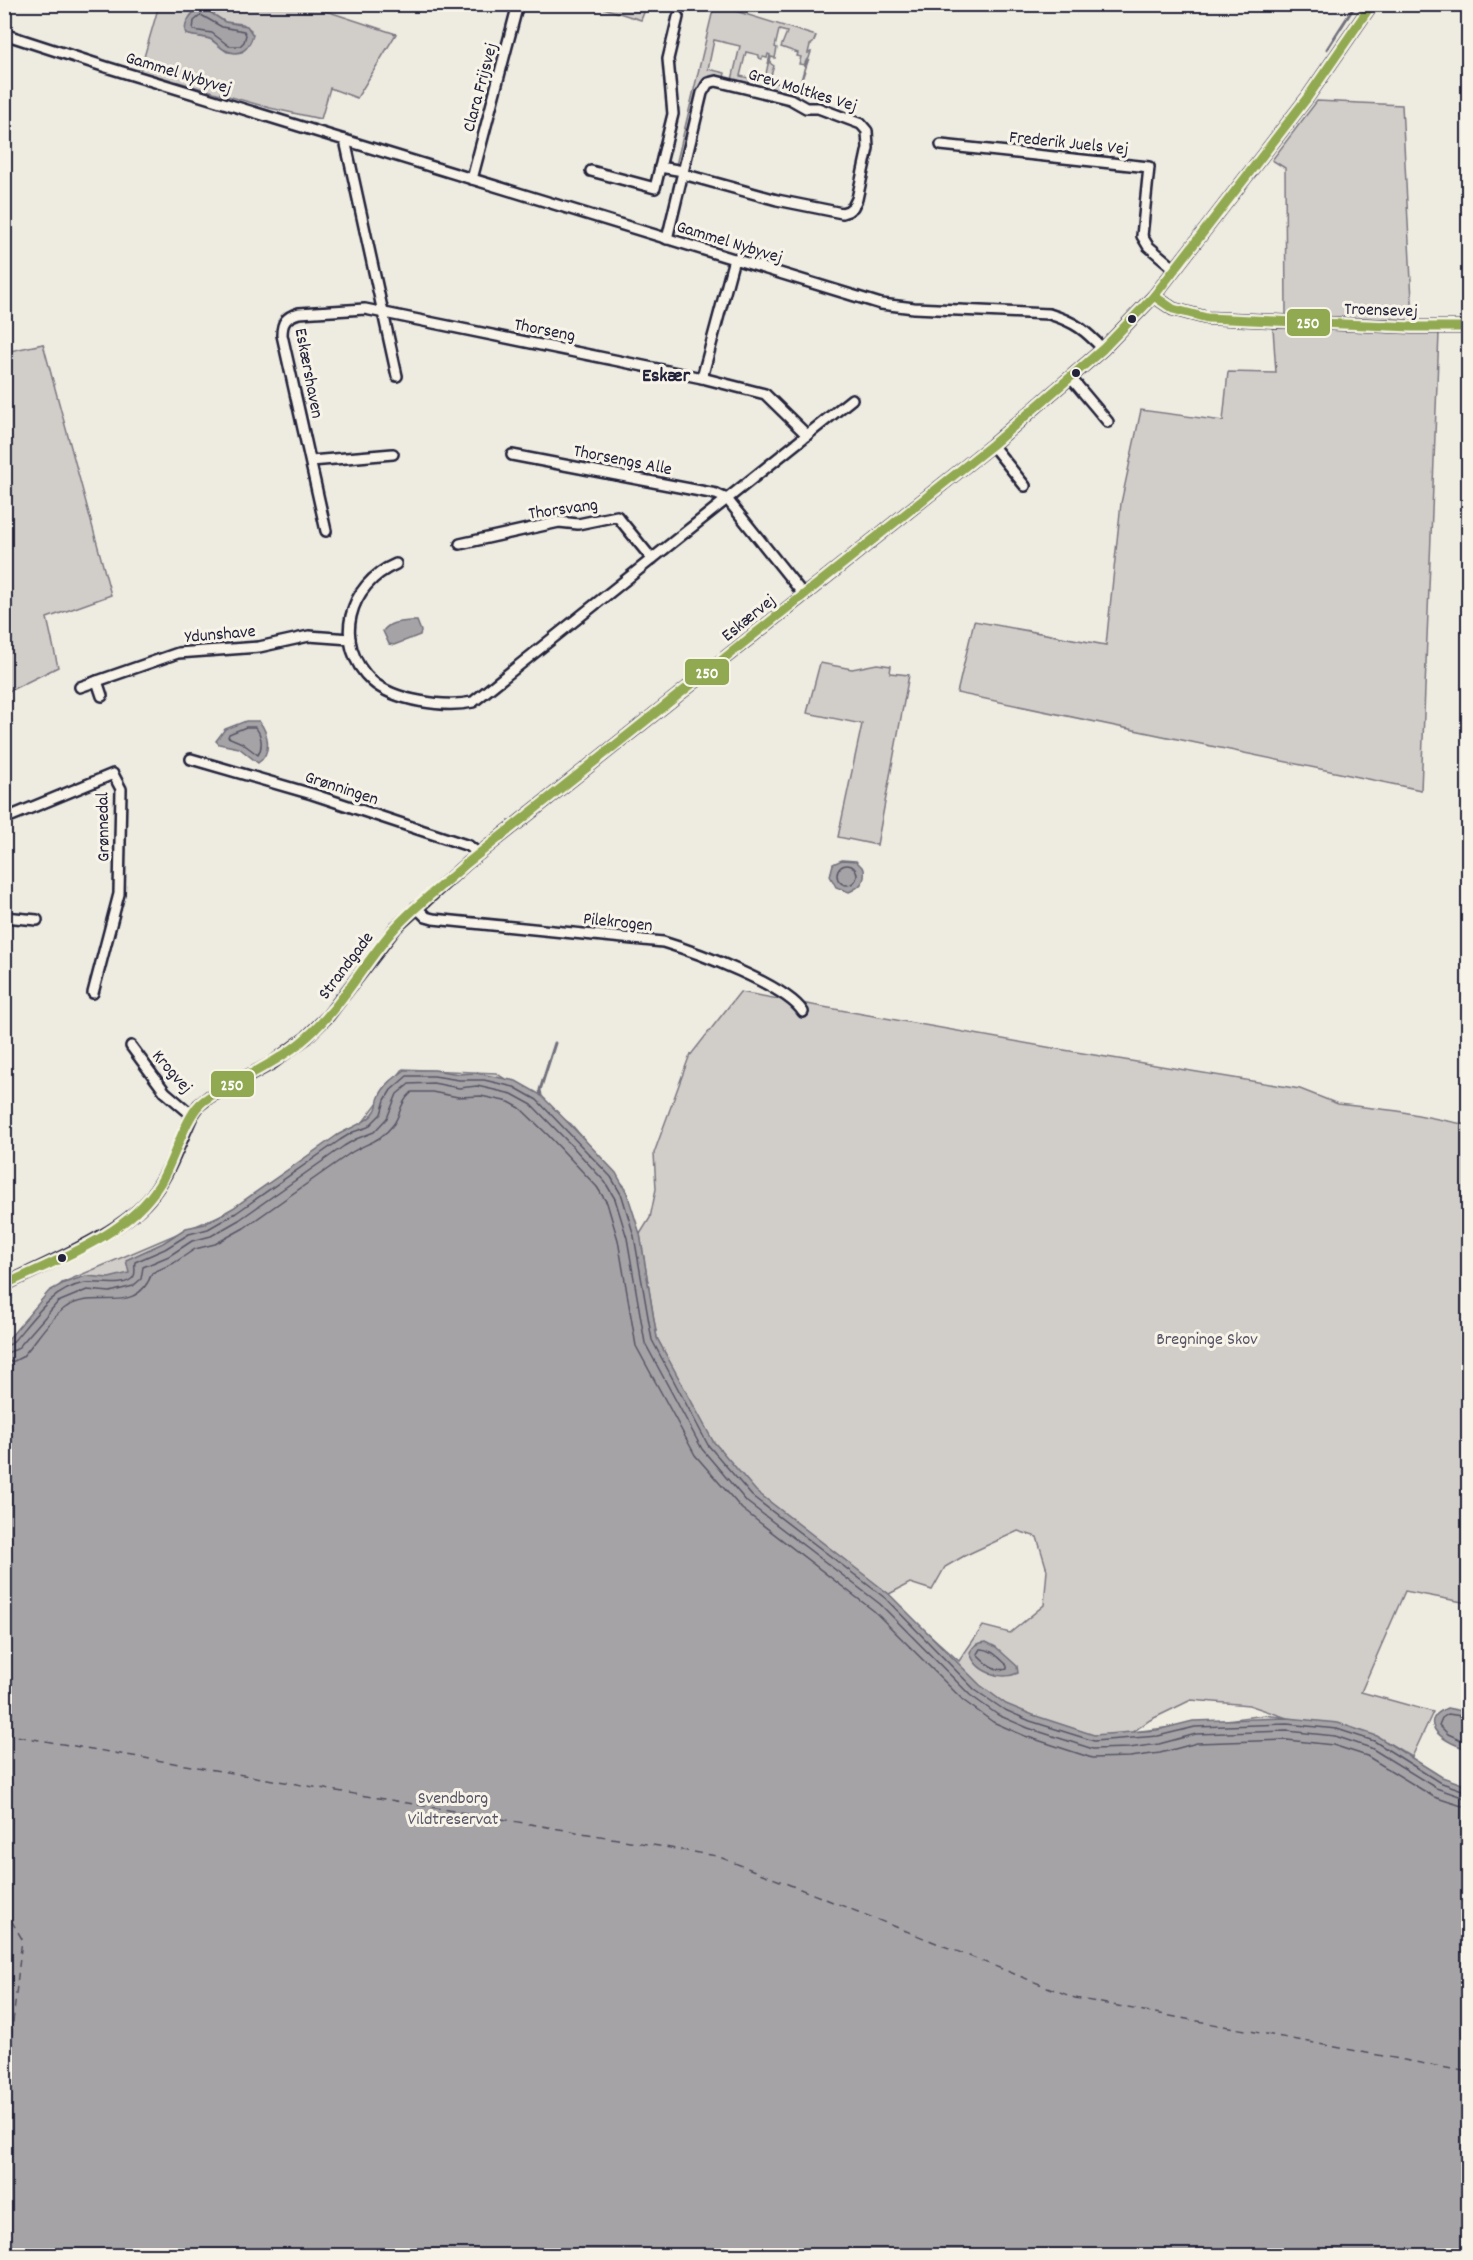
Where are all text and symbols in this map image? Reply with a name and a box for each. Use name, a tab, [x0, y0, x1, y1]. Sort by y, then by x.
street label: Clara Frijsvej	[458, 40, 505, 135]
street label: Gammel Nybyvej	[122, 46, 235, 102]
street label: Grev Moltkes Vej	[745, 63, 860, 120]
street label: Frederik Juels Vej	[1008, 126, 1130, 163]
street label: Gammel Nybyvej	[673, 215, 786, 271]
street label: Troensevej	[1344, 298, 1418, 325]
line badge: 250	[1286, 308, 1331, 337]
street label: Thorseng	[512, 313, 577, 350]
unlabelled marker	[1126, 313, 1138, 325]
text: 250	[1296, 313, 1320, 336]
street label: Eskærshaven	[287, 326, 329, 421]
district label: Eskær	[642, 363, 691, 391]
unlabelled marker	[1070, 367, 1082, 379]
street label: Thorsengs Alle	[571, 440, 674, 483]
street label: Thorsvang	[527, 493, 600, 528]
street label: Eskærvej	[717, 589, 782, 649]
street label: Ydunshave	[184, 620, 257, 651]
line badge: 250	[684, 658, 730, 686]
text: 250	[695, 663, 719, 686]
street label: Grønningen	[301, 766, 381, 813]
street label: Grønnedal	[91, 791, 118, 862]
street label: Pilekrogen	[582, 907, 654, 940]
street label: Strandgade	[313, 927, 381, 1006]
street label: Krogvej	[145, 1045, 197, 1100]
line badge: 250	[210, 1070, 255, 1098]
text: 250	[220, 1075, 244, 1098]
unlabelled marker	[56, 1252, 68, 1264]
park label: Bregninge Skov	[1156, 1328, 1258, 1353]
park label: Svendborg Vildtreservat	[408, 1787, 499, 1833]

